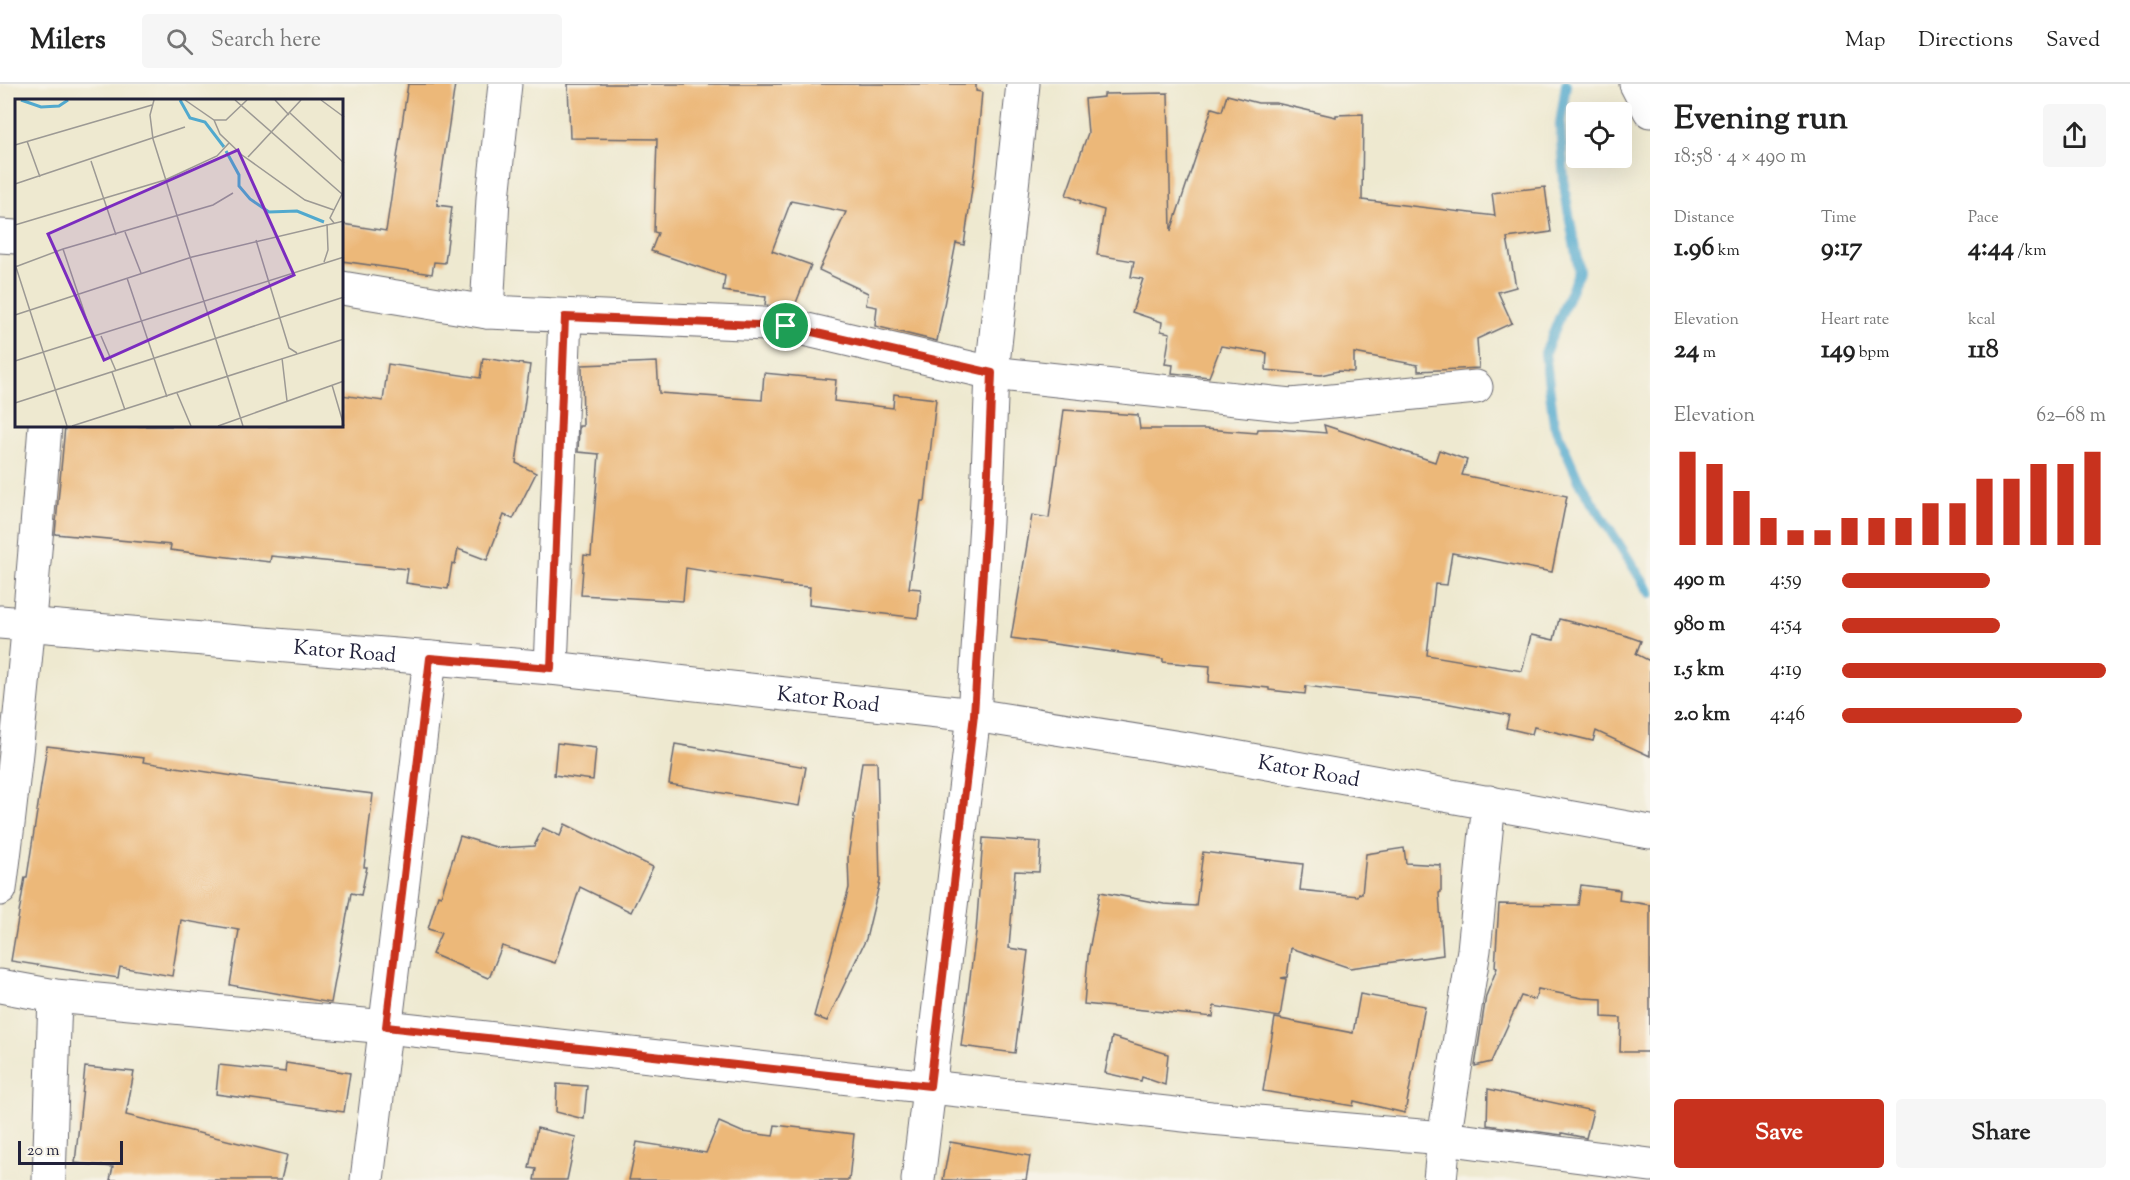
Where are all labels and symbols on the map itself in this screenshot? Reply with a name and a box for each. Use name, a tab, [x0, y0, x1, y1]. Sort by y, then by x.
inset map	[15, 99, 344, 428]
pin	[760, 300, 811, 351]
street label: Kator Road	[292, 634, 397, 672]
street label: Kator Road	[775, 680, 881, 721]
street label: Kator Road	[1255, 748, 1362, 796]
scale bar	[18, 1138, 123, 1166]

